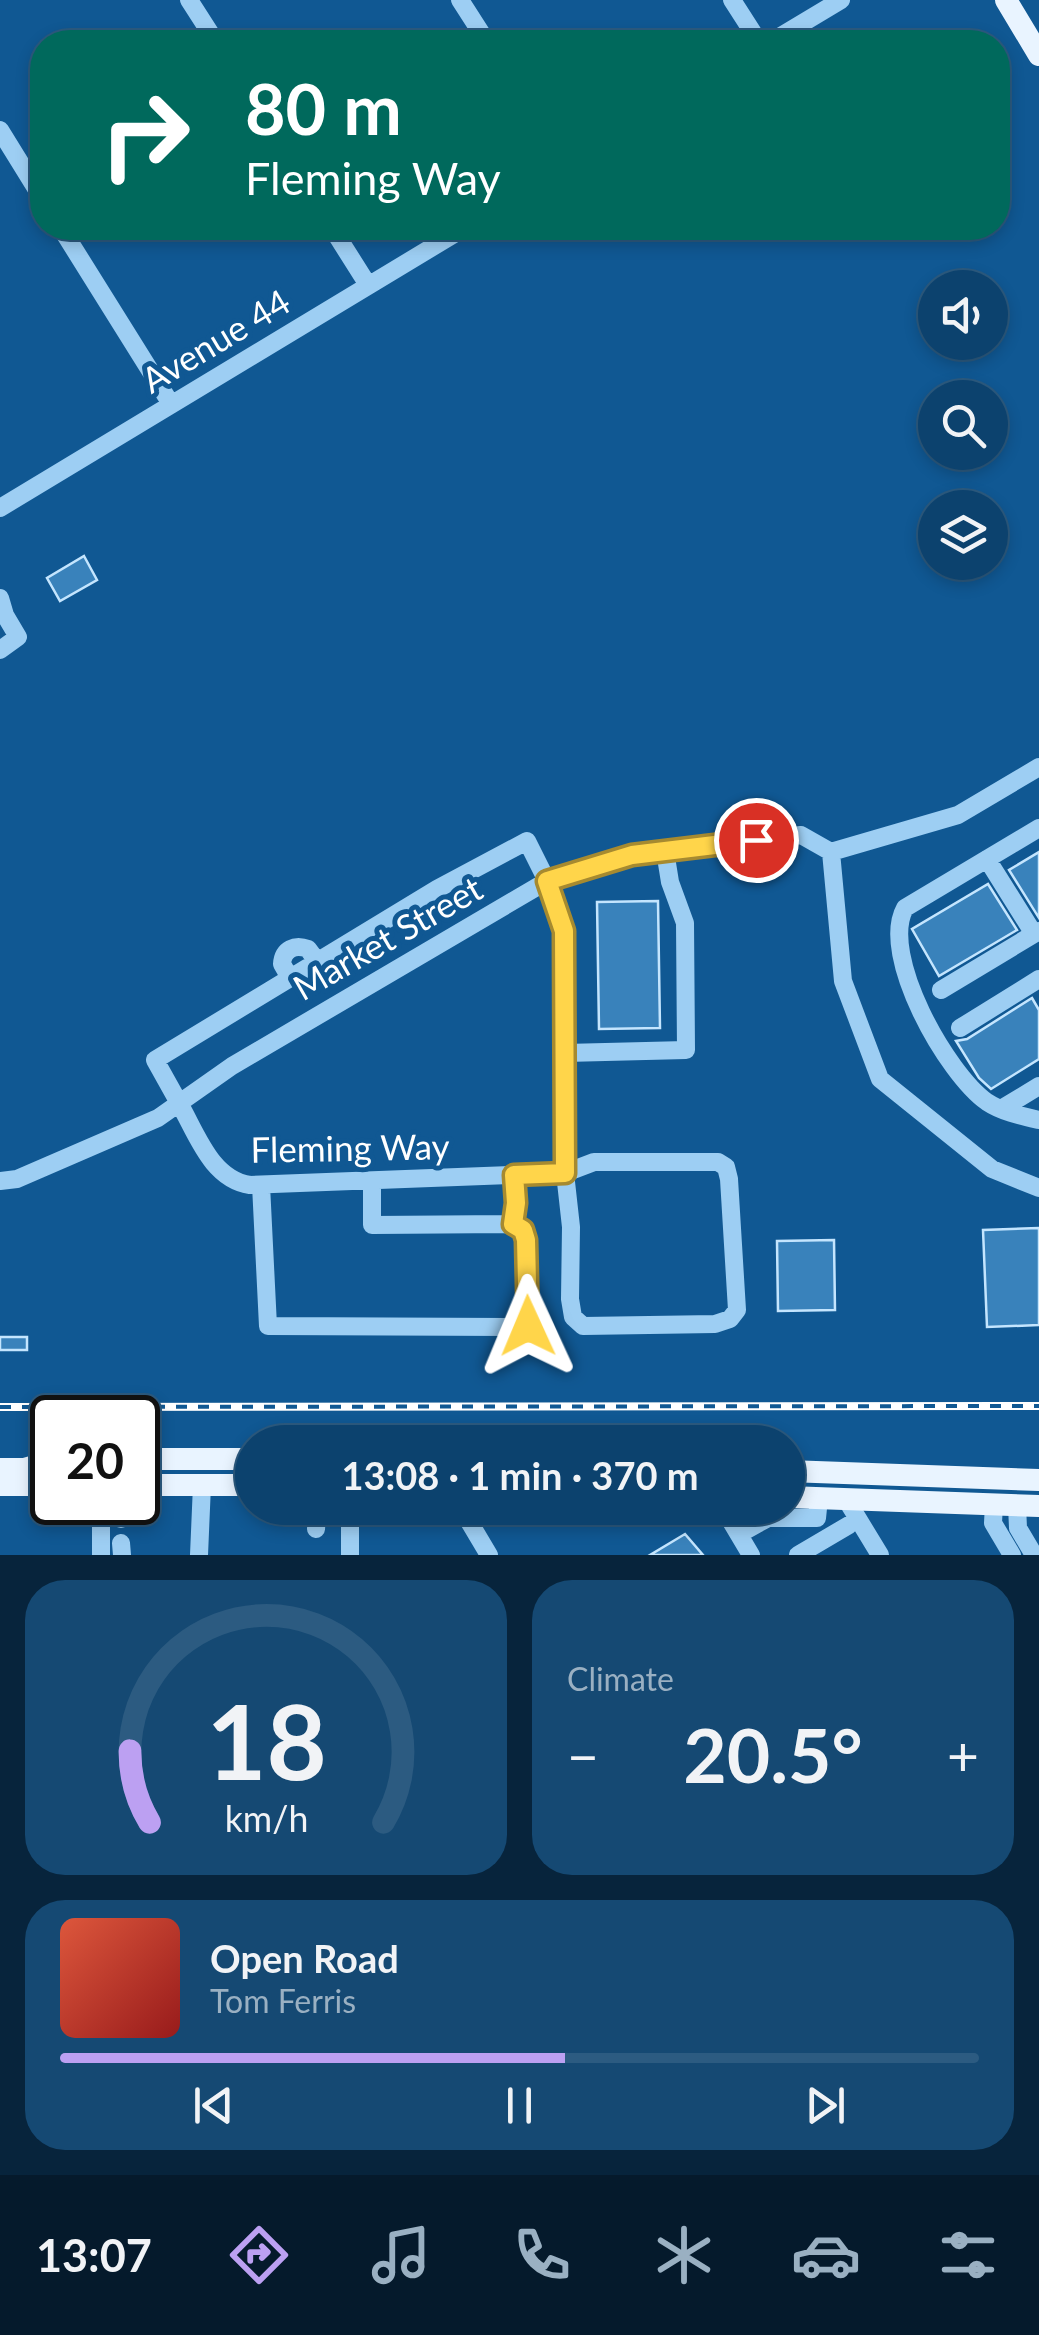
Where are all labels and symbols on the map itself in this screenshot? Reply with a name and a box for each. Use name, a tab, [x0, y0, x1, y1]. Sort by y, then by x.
street label: Avenue 44	[133, 279, 297, 401]
pin	[714, 798, 799, 883]
street label: Market Street	[285, 866, 489, 1008]
street label: Fleming Way	[250, 1124, 450, 1170]
position arrow	[476, 1274, 580, 1378]
speed limit sign: 20	[30, 1395, 160, 1525]

